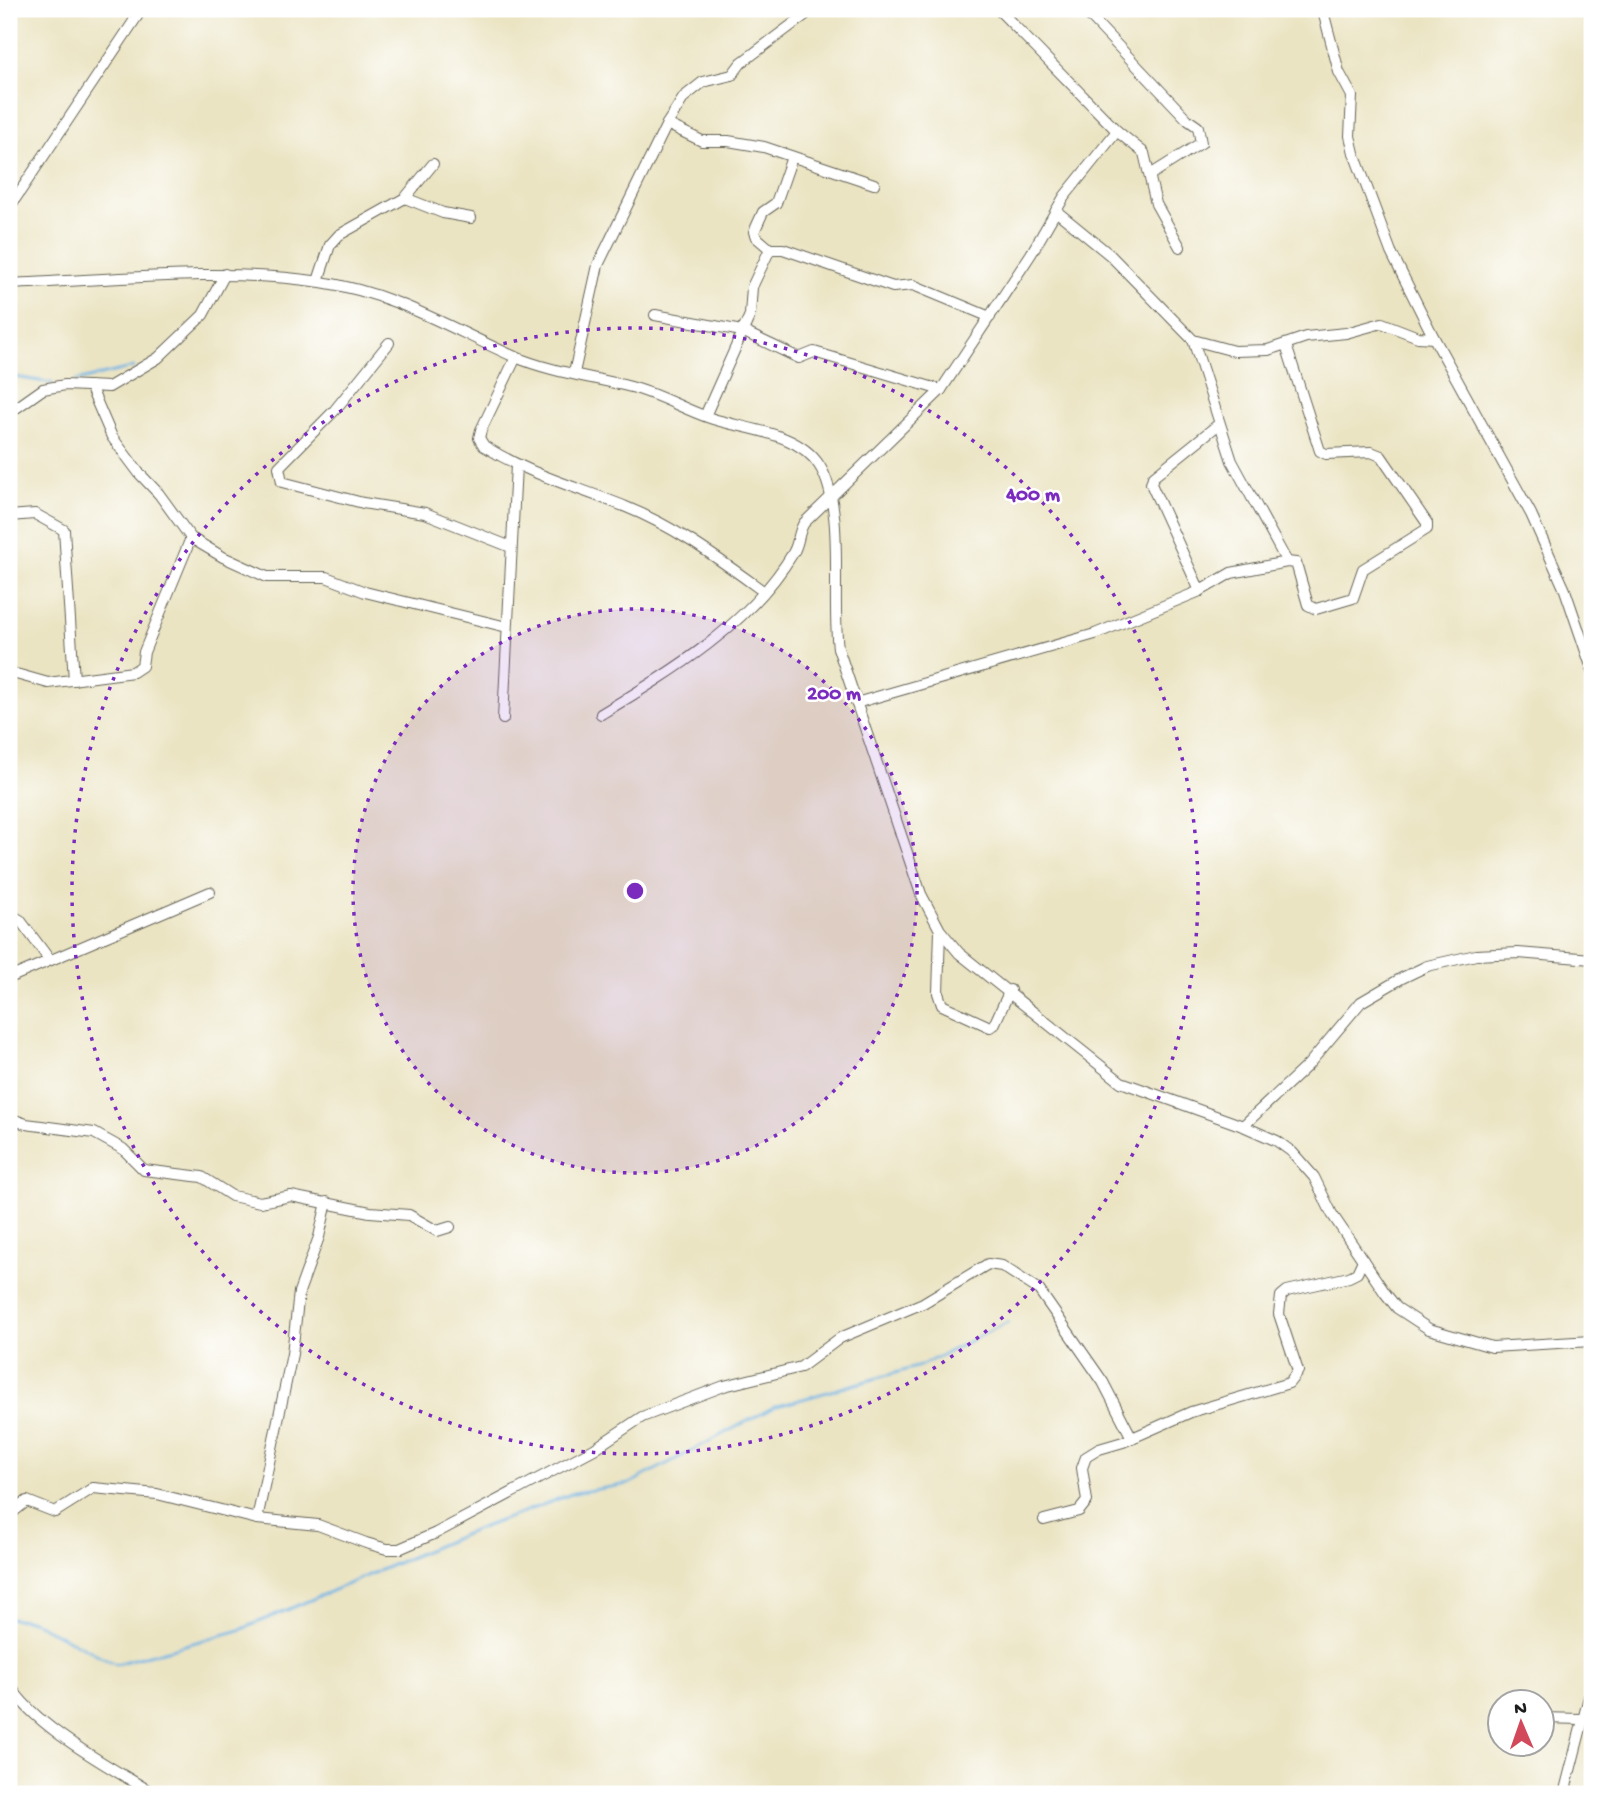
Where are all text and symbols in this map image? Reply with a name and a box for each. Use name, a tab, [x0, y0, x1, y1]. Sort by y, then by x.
text: 400 m	[1005, 484, 1060, 509]
text: 200 m	[807, 683, 861, 708]
centre of rings	[623, 879, 647, 903]
north arrow	[1486, 1688, 1556, 1758]
text: N	[1514, 1698, 1527, 1721]

